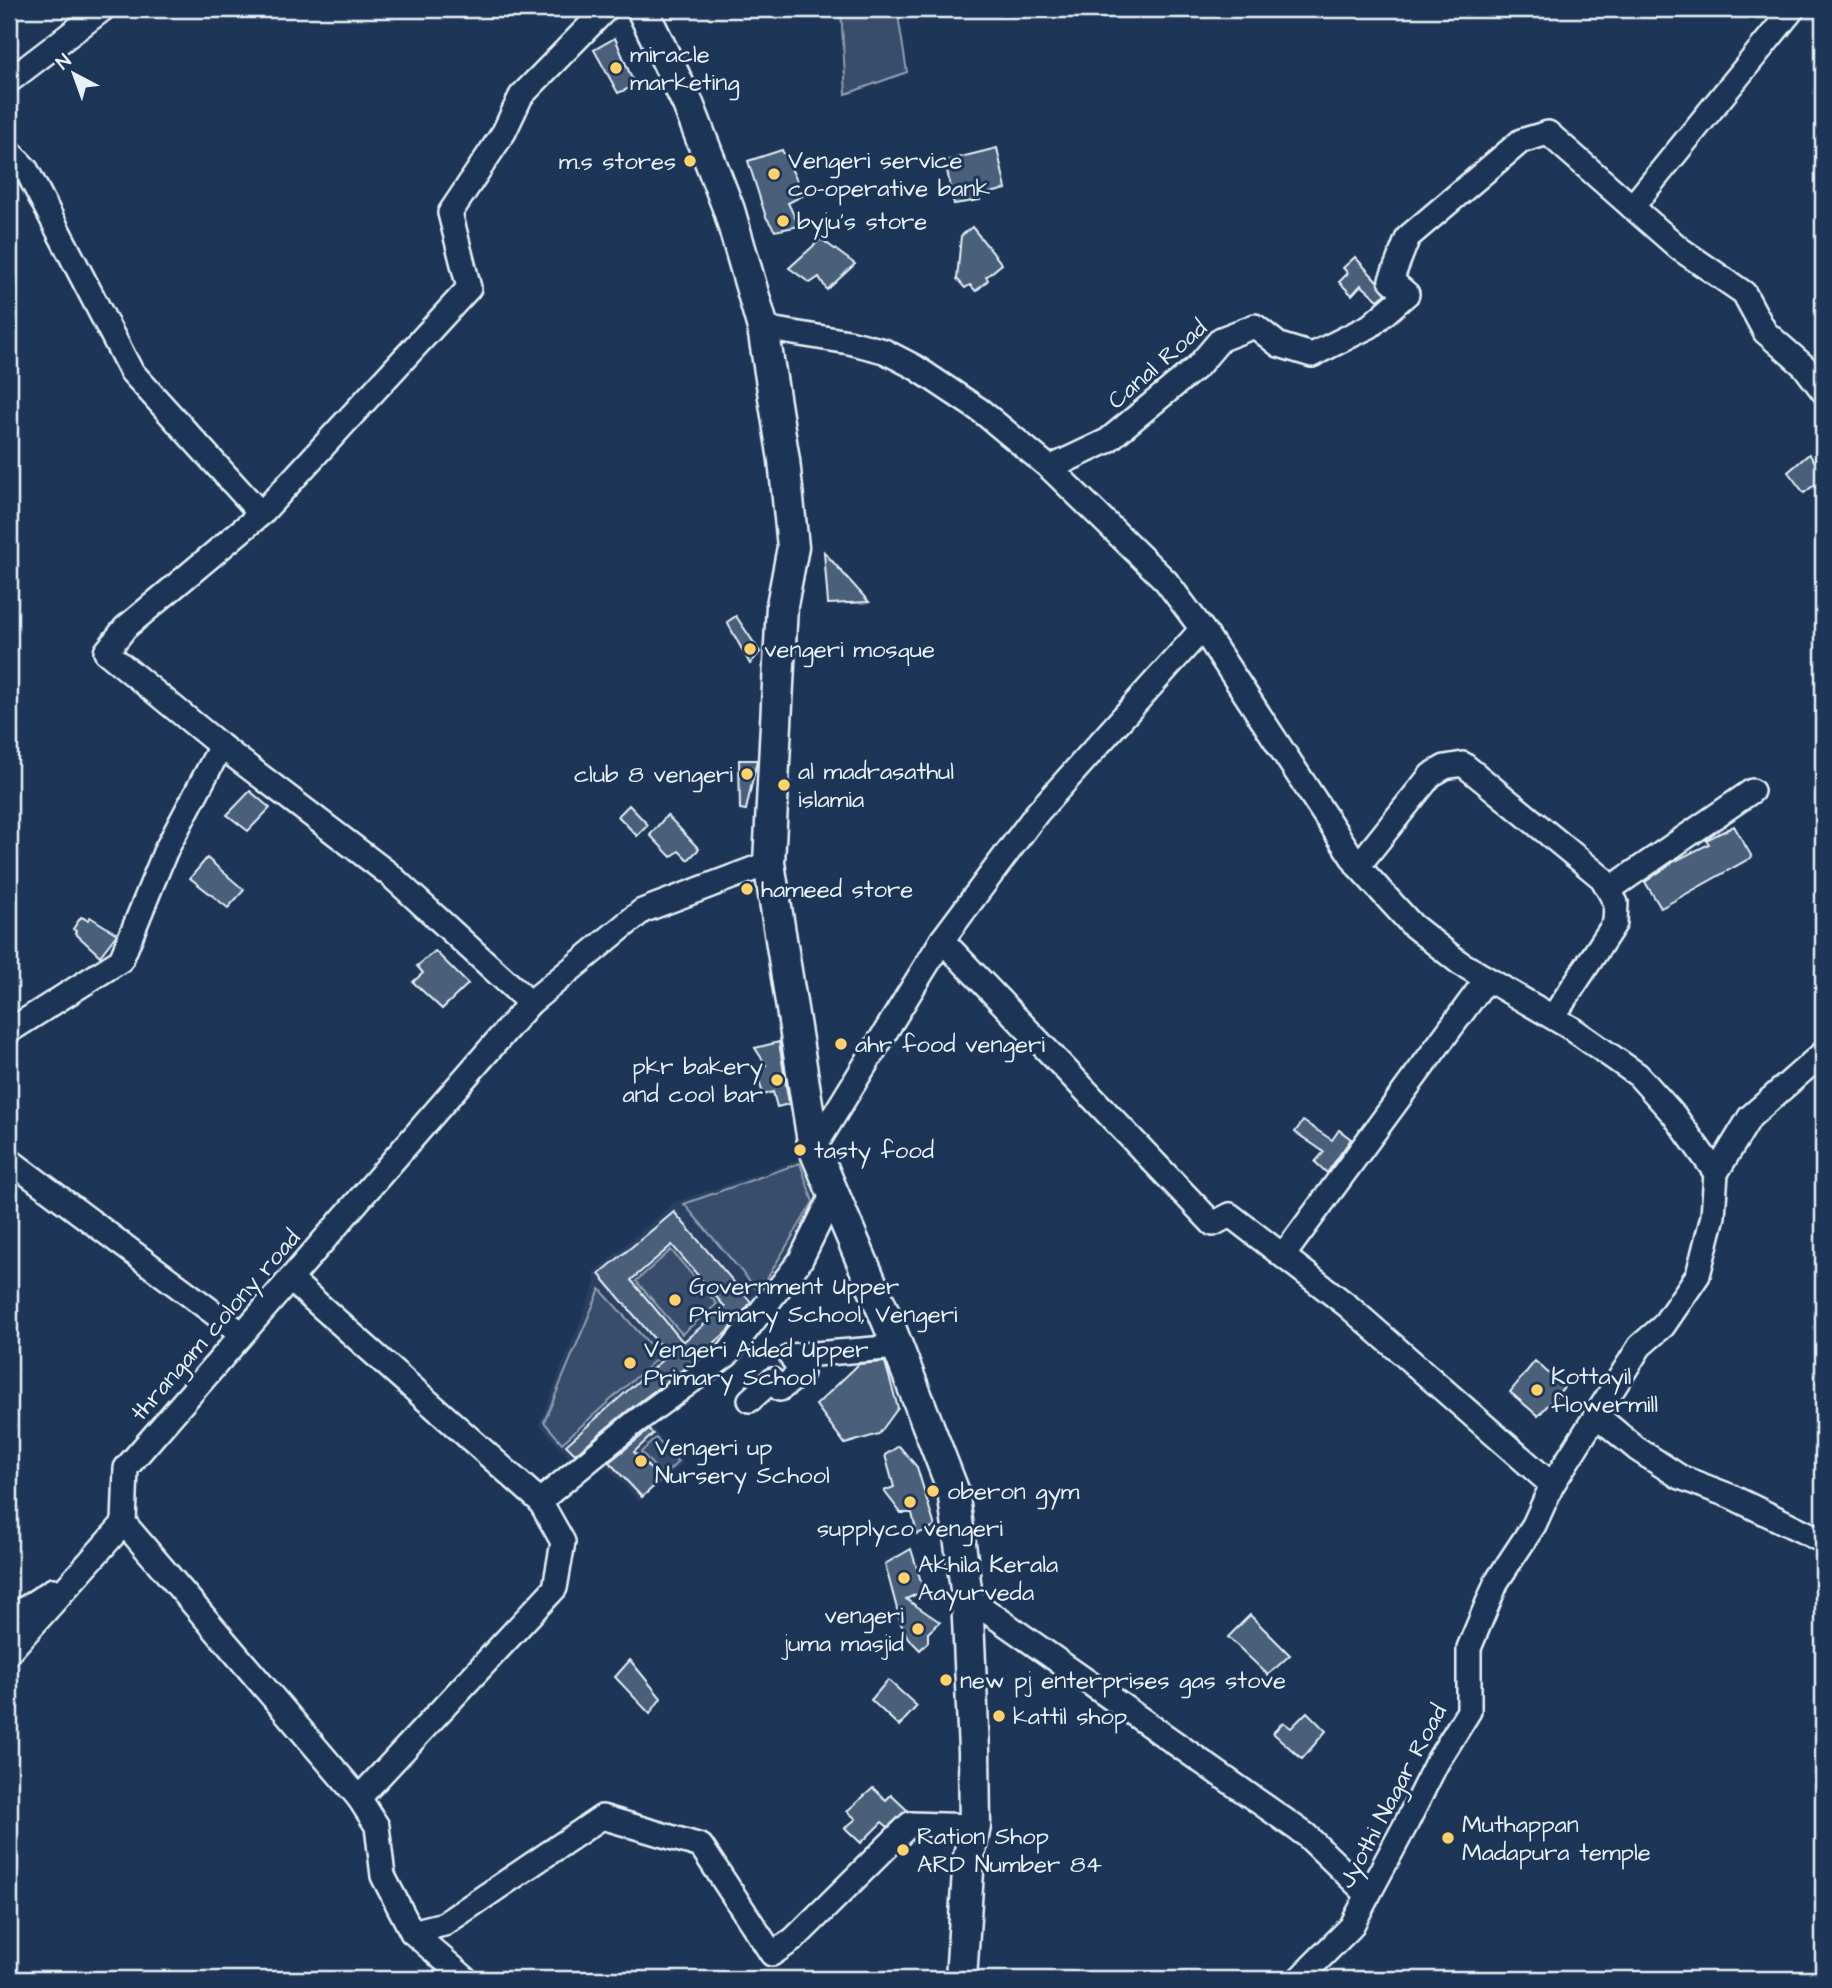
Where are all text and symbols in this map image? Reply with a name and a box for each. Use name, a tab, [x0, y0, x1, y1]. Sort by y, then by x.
north arrow	[38, 38, 108, 108]
place label: miracle marketing	[630, 38, 740, 101]
text: N	[50, 48, 77, 76]
marker: miracle marketing	[608, 60, 624, 76]
place label: Vengeri service co-operative bank	[788, 144, 991, 206]
place label: m.s stores	[559, 145, 676, 179]
marker: m.s stores	[682, 153, 698, 169]
marker: Vengeri service co-operative bank	[766, 166, 782, 182]
place label: byju's store	[797, 205, 927, 240]
marker: byju's store	[775, 213, 791, 229]
street label: Canal Road	[1100, 312, 1215, 418]
place label: vengeri mosque	[764, 633, 935, 668]
marker: vengeri mosque	[742, 641, 758, 657]
place label: al madrasathul islamia	[798, 755, 954, 817]
place label: club 8 vengeri	[574, 758, 733, 793]
marker: club 8 vengeri	[739, 766, 755, 782]
marker: al madrasathul islamia	[776, 777, 792, 793]
place label: hameed store	[761, 873, 913, 907]
marker: hameed store	[739, 881, 755, 897]
place label: ahr food vengeri	[855, 1028, 1045, 1063]
marker: ahr food vengeri	[833, 1036, 849, 1052]
place label: pkr bakery and cool bar	[622, 1050, 763, 1112]
marker: pkr bakery and cool bar	[769, 1072, 785, 1088]
place label: tasty food	[814, 1134, 934, 1169]
marker: tasty food	[792, 1142, 808, 1158]
street label: thrangam colony road	[123, 1222, 309, 1430]
place label: Government Upper Primary School, Vengeri	[689, 1270, 958, 1333]
marker: Government Upper Primary School, Vengeri	[667, 1292, 683, 1308]
place label: Vengeri Aided Upper Primary School	[644, 1333, 869, 1396]
marker: Vengeri Aided Upper Primary School	[622, 1355, 638, 1371]
place label: Kottayil flowermill	[1551, 1360, 1658, 1422]
marker: Kottayil flowermill	[1529, 1382, 1545, 1398]
place label: Vengeri up Nursery School	[655, 1431, 830, 1494]
marker: Vengeri up Nursery School	[633, 1453, 649, 1469]
place label: oberon gym	[947, 1475, 1080, 1510]
marker: oberon gym	[925, 1483, 941, 1499]
marker: supplyco vengeri	[902, 1494, 918, 1510]
place label: supplyco vengeri	[817, 1512, 1003, 1547]
place label: Akhila Kerala Aayurveda	[918, 1548, 1058, 1611]
marker: Akhila Kerala Aayurveda	[896, 1570, 912, 1586]
place label: vengeri juma masjid	[781, 1599, 904, 1661]
marker: vengeri juma masjid	[910, 1621, 926, 1637]
place label: new pj enterprises gas stove	[960, 1664, 1286, 1699]
marker: new pj enterprises gas stove	[938, 1672, 954, 1688]
street label: Jyothi Nagar Road	[1330, 1698, 1457, 1895]
place label: kattil shop	[1013, 1700, 1127, 1734]
marker: kattil shop	[991, 1708, 1007, 1724]
place label: Muthappan Madapura temple	[1462, 1808, 1651, 1870]
place label: Ration Shop ARD Number 84	[917, 1820, 1102, 1882]
marker: Muthappan Madapura temple	[1440, 1830, 1456, 1846]
marker: Ration Shop ARD Number 84	[895, 1842, 911, 1858]

